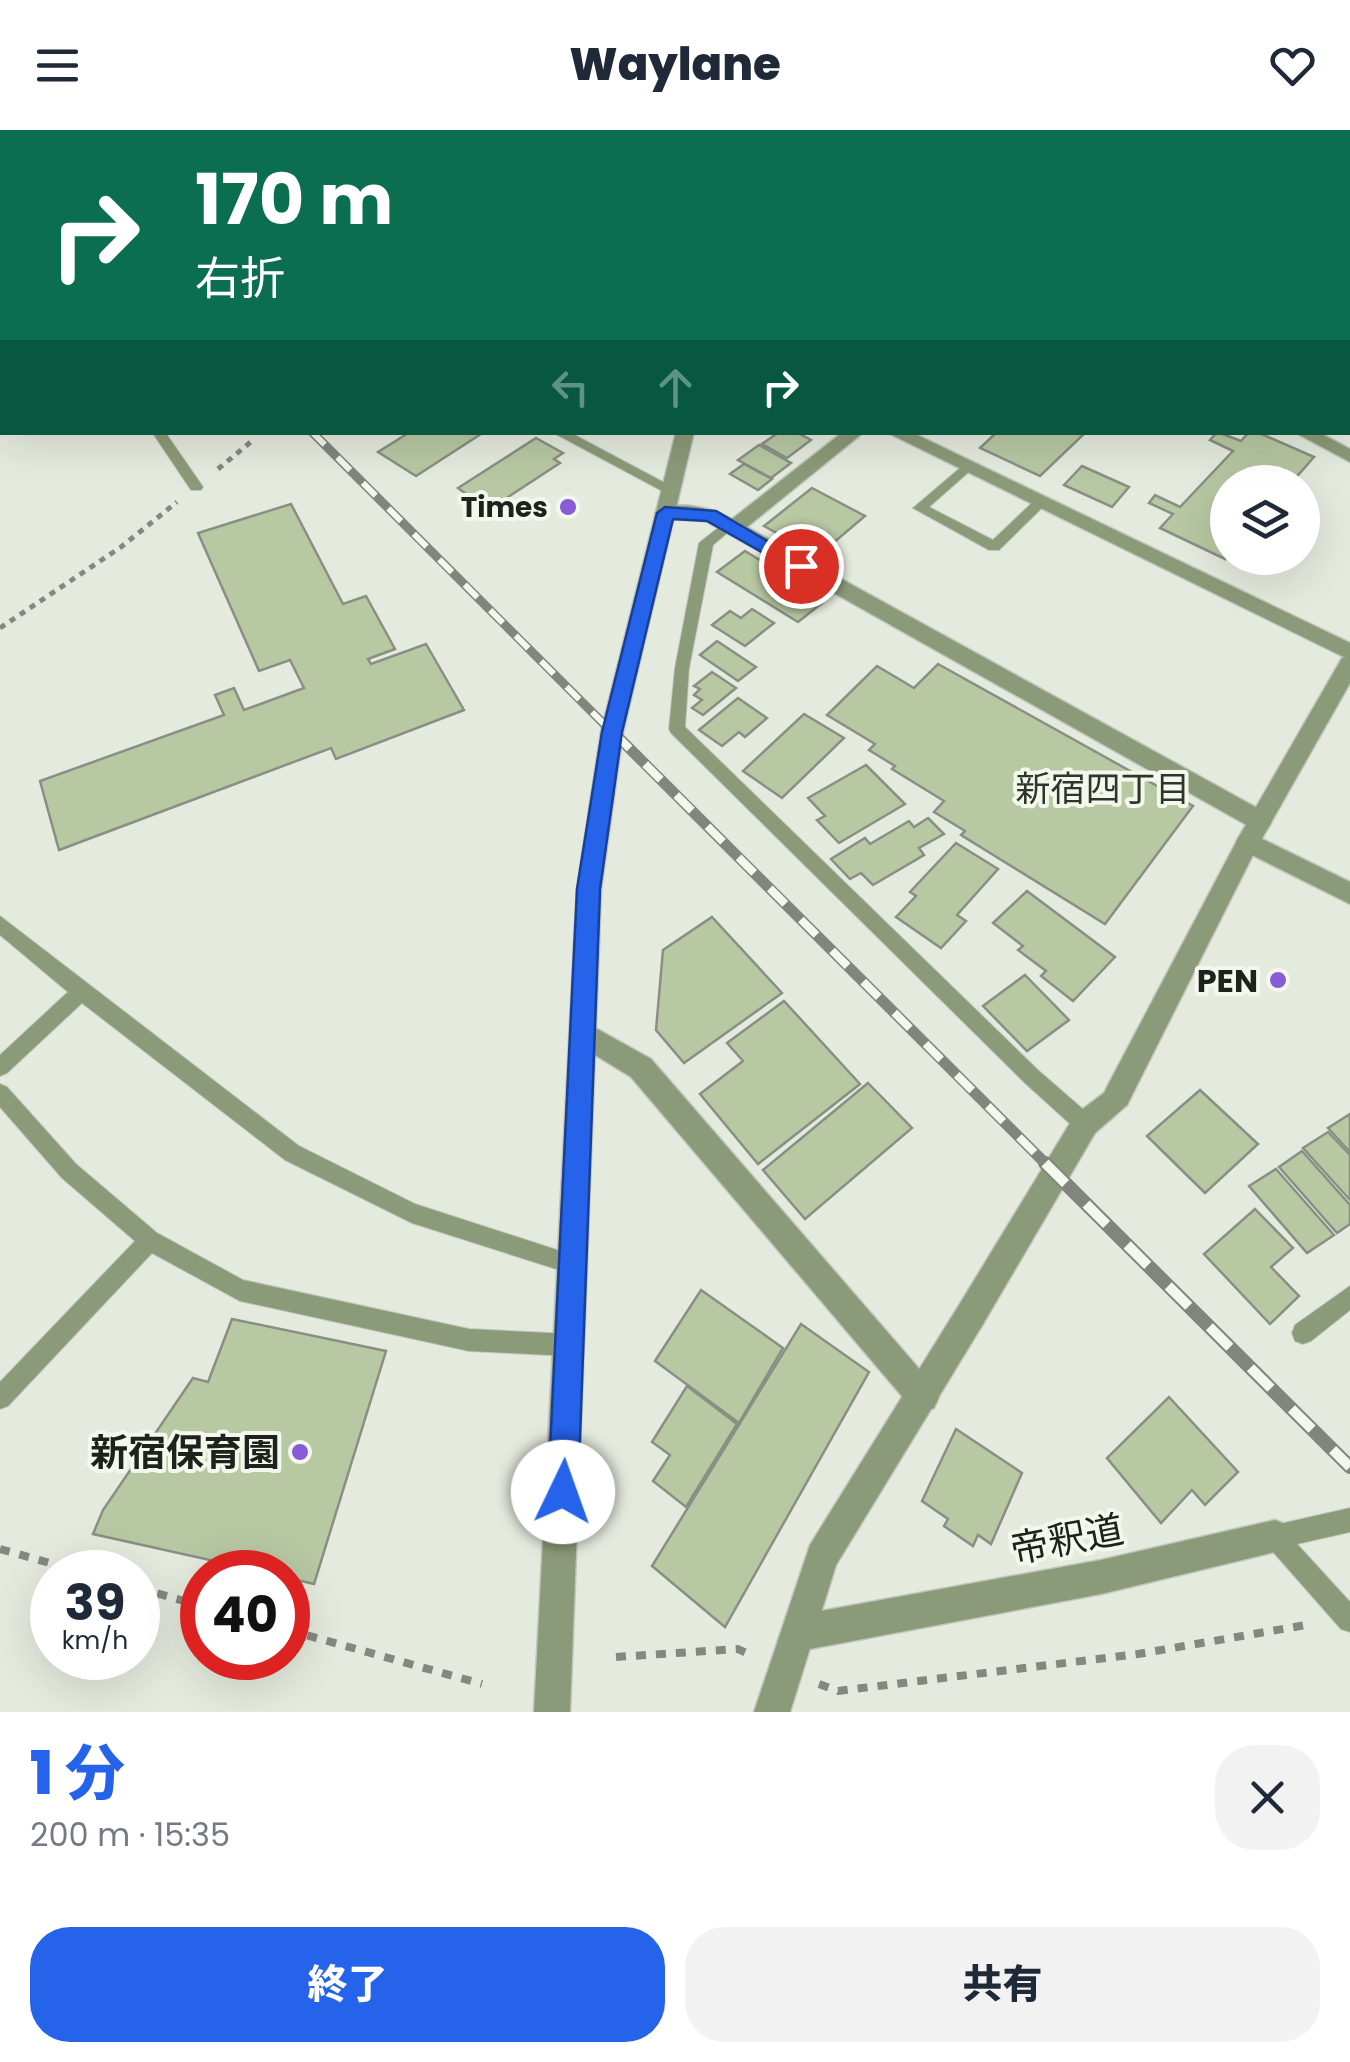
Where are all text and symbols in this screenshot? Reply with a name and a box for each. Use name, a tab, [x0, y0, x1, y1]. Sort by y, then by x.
text: Waylane	[569, 33, 781, 96]
icon: menu	[30, 38, 85, 93]
icon: heart	[1265, 38, 1320, 93]
text: 170 m	[195, 150, 393, 249]
icon: right	[30, 170, 160, 300]
text: 右折	[195, 247, 285, 310]
icon: left	[543, 360, 598, 415]
icon: ahead	[648, 360, 703, 415]
icon: right	[753, 360, 808, 415]
map controls	[1210, 465, 1320, 575]
button: layers	[1210, 465, 1320, 575]
place label: Times	[461, 488, 548, 527]
marker: Times	[557, 496, 579, 518]
pin	[759, 524, 844, 609]
icon: arrive	[774, 539, 829, 594]
district label: 新宿四丁目	[1015, 764, 1191, 813]
place label: PEN	[1197, 958, 1258, 1003]
marker: PEN	[1267, 969, 1289, 991]
place label: 新宿保育園	[90, 1426, 280, 1479]
position arrow	[511, 1440, 615, 1544]
marker: 新宿保育園	[289, 1441, 311, 1463]
street label: 帝釈道	[1006, 1502, 1128, 1576]
speed limit sign: 40	[180, 1550, 310, 1680]
text: 39	[65, 1567, 126, 1638]
text: km/h	[62, 1623, 128, 1658]
text: 1 分	[30, 1731, 125, 1815]
button: close	[1215, 1745, 1320, 1850]
text: 200 m · 15:35	[30, 1812, 230, 1857]
button: 終了	[30, 1927, 665, 2042]
button: 共有	[685, 1927, 1320, 2042]

